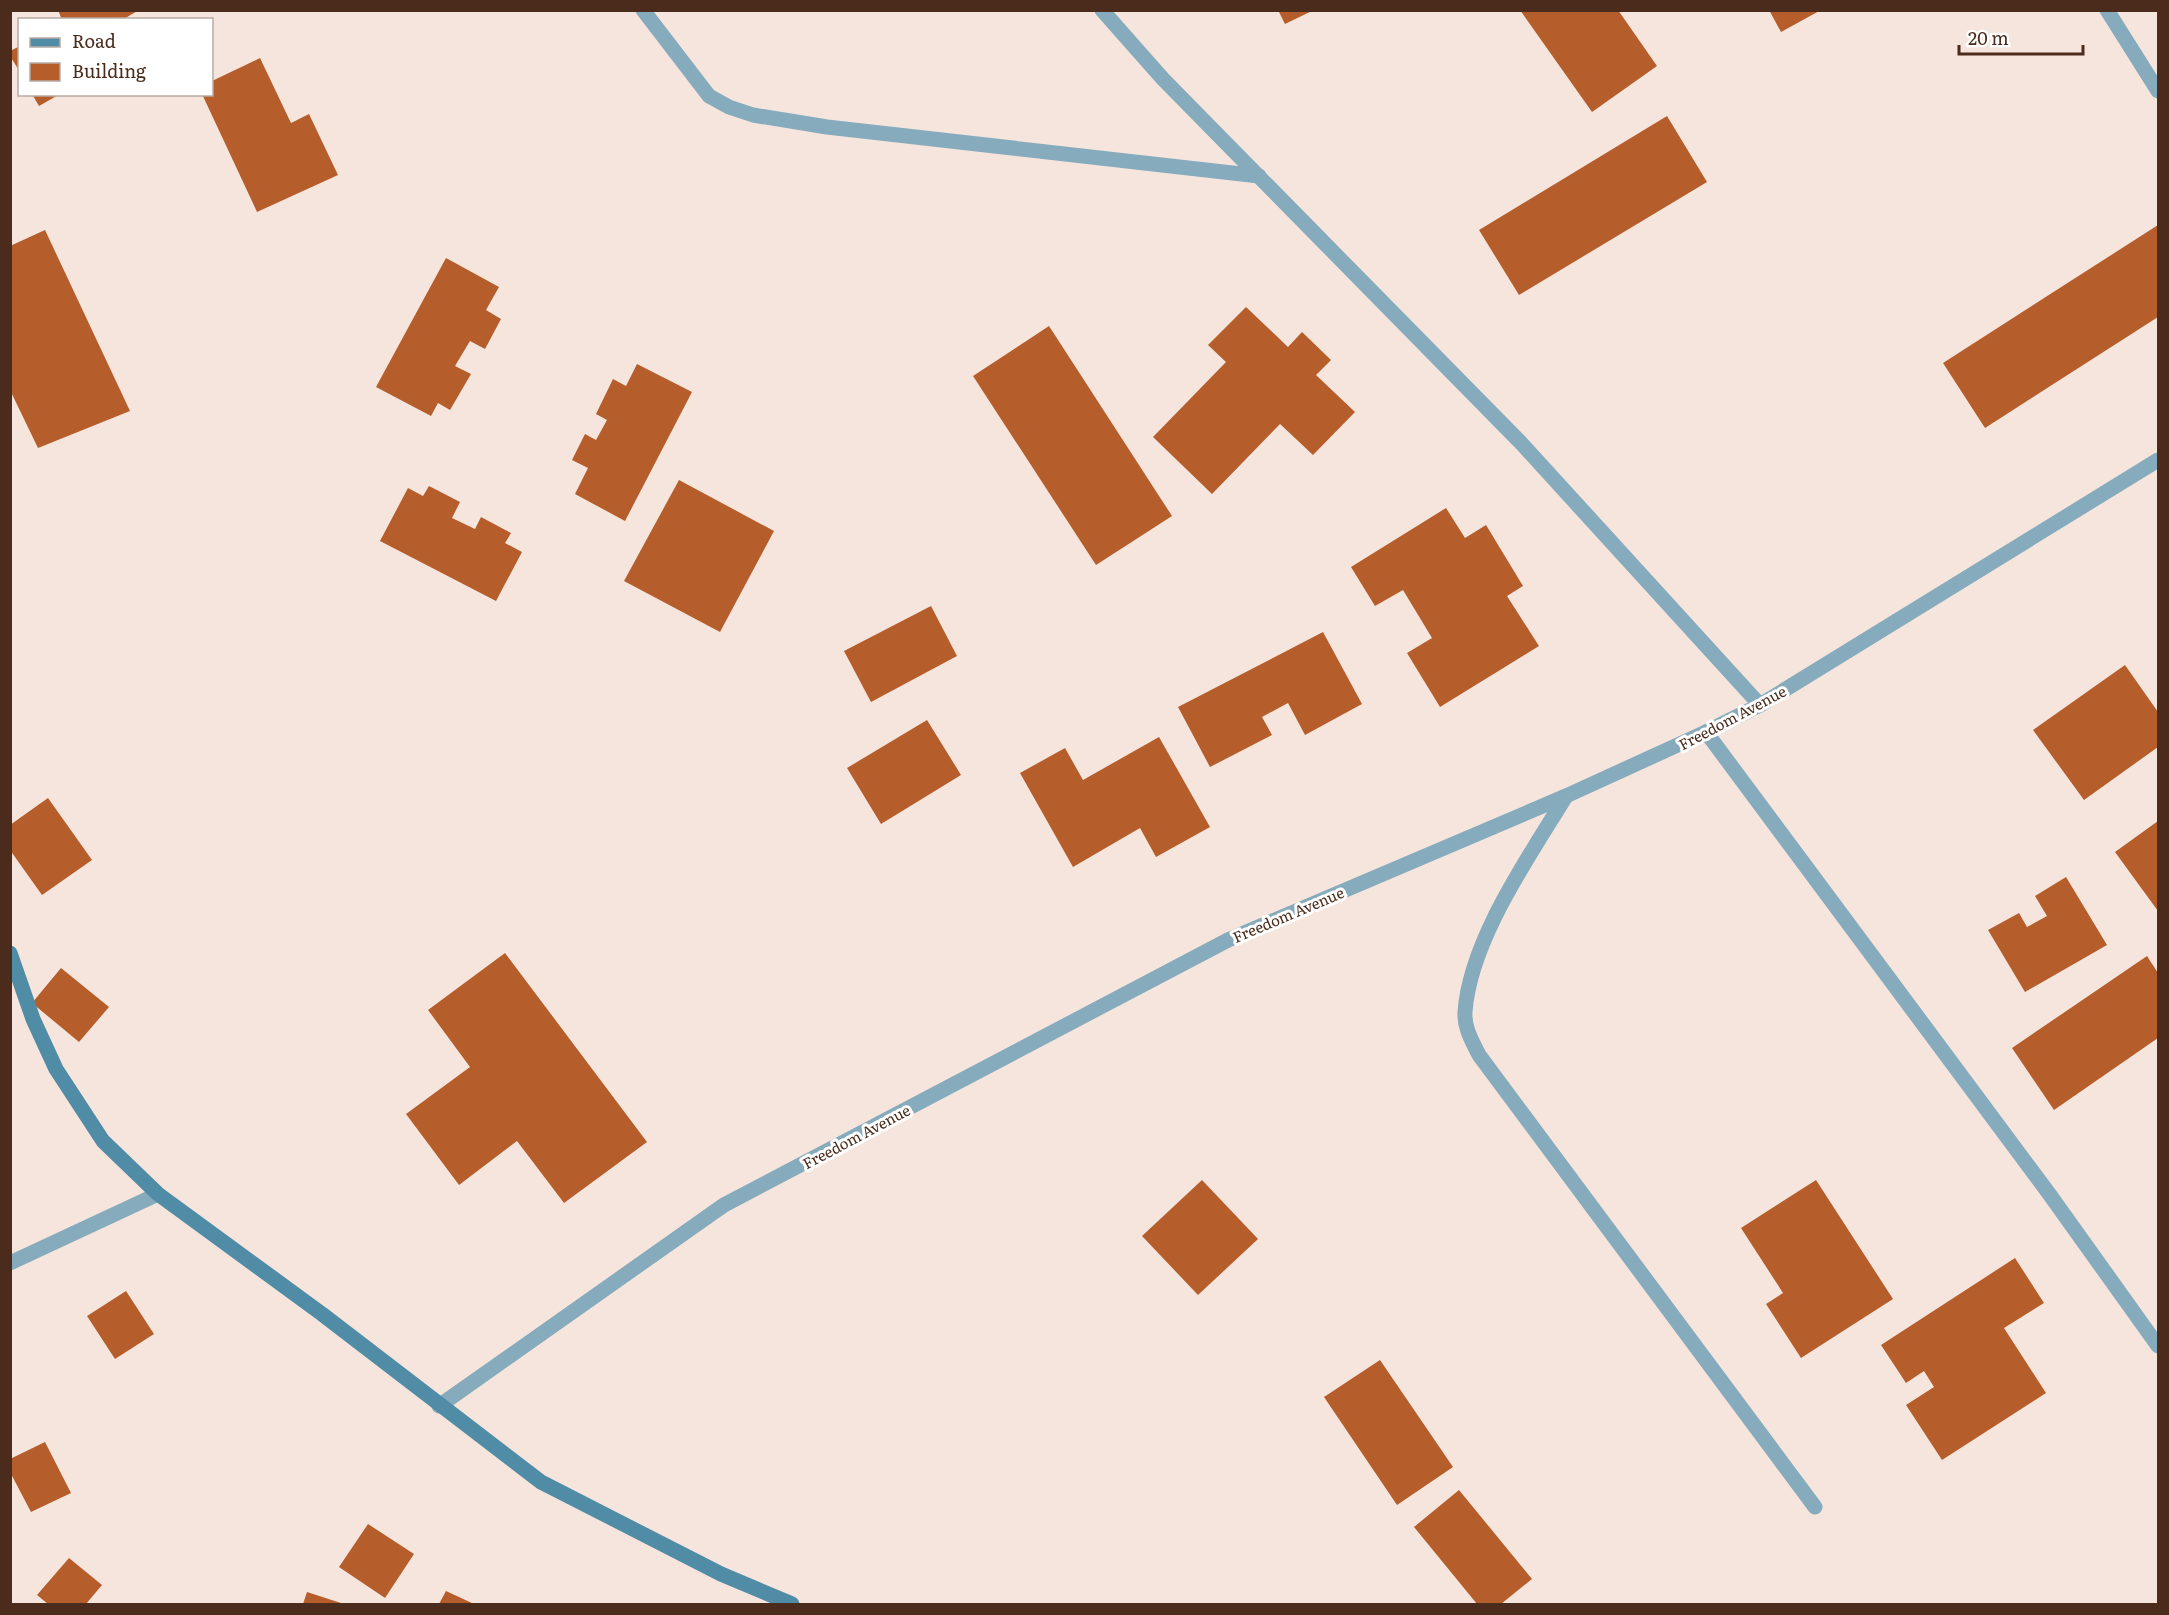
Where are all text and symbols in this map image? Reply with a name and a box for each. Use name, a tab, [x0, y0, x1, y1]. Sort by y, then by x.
legend	[18, 18, 213, 96]
scale bar	[1959, 18, 2084, 56]
text: 20 m	[1968, 24, 2009, 51]
text: Road	[72, 27, 116, 54]
text: Building	[72, 57, 147, 84]
street label: Freedom Avenue	[1674, 679, 1790, 755]
street label: Freedom Avenue	[1229, 880, 1348, 948]
street label: Freedom Avenue	[798, 1098, 914, 1174]

